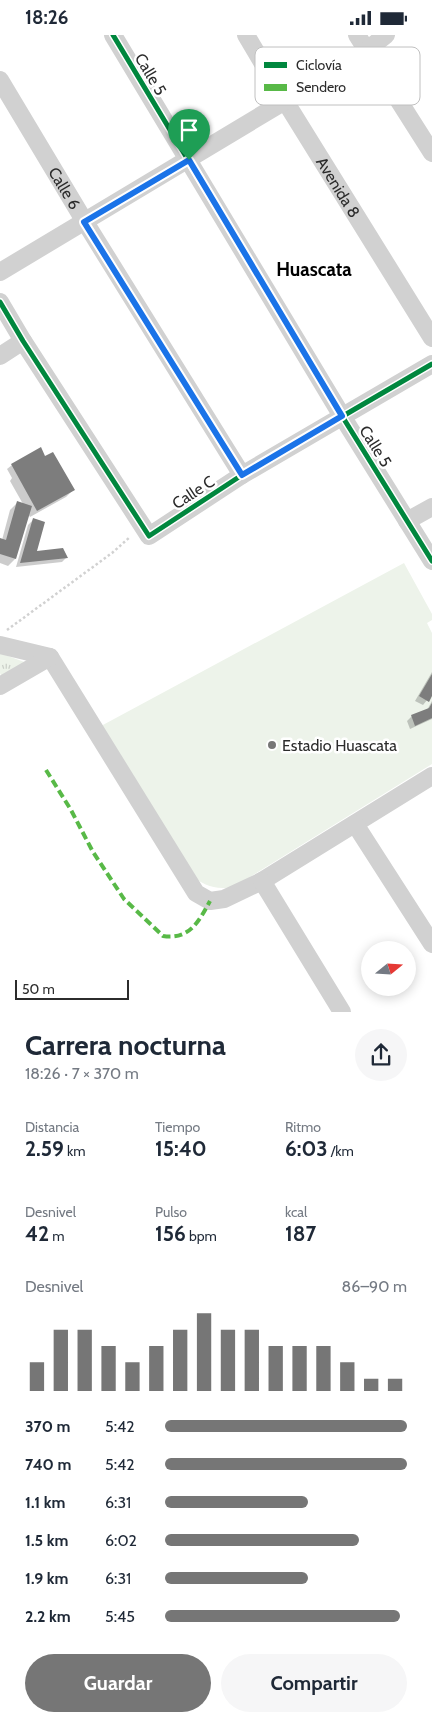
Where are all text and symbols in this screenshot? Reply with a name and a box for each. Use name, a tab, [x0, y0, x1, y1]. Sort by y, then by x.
text: 18:26	[25, 6, 68, 29]
legend	[255, 47, 420, 105]
street label: Calle 5	[131, 50, 170, 99]
text: Ciclovía	[296, 56, 342, 74]
text: Sendero	[296, 78, 346, 96]
pin	[168, 109, 210, 160]
icon: arrive	[175, 116, 203, 144]
street label: Avenida 8	[312, 154, 364, 221]
street label: Calle 6	[44, 164, 84, 213]
district label: Huascata	[276, 258, 352, 281]
street label: Calle 5	[355, 422, 396, 471]
street label: Calle C	[169, 472, 218, 513]
place label: Estadio Huascata	[282, 736, 397, 755]
marker: Estadio Huascata	[266, 739, 278, 751]
north arrow	[361, 941, 416, 996]
map controls	[361, 941, 416, 996]
scale bar	[15, 977, 129, 1000]
text: 50 m	[22, 980, 55, 998]
text: Carrera nocturna	[25, 1028, 226, 1062]
button: share	[355, 1029, 407, 1081]
text: 18:26 · 7 × 370 m	[25, 1064, 139, 1083]
text: Distancia	[25, 1118, 79, 1136]
text: Tiempo	[155, 1118, 200, 1136]
text: Ritmo	[285, 1118, 321, 1136]
text: 2.59	[25, 1136, 64, 1161]
text: 15:40	[155, 1136, 207, 1161]
text: 6:03	[285, 1136, 328, 1161]
text: km	[64, 1142, 86, 1160]
text: /km	[328, 1142, 354, 1160]
text: Desnivel	[25, 1203, 76, 1221]
text: Pulso	[155, 1203, 187, 1221]
text: kcal	[285, 1203, 307, 1221]
text: 42	[25, 1221, 49, 1246]
text: 156	[155, 1221, 186, 1246]
text: 187	[285, 1221, 316, 1246]
text: m	[49, 1227, 65, 1245]
text: bpm	[186, 1227, 217, 1245]
text: Desnivel	[25, 1277, 83, 1296]
text: 86–90 m	[342, 1277, 407, 1296]
text: 370 m	[25, 1417, 70, 1436]
text: 5:42	[105, 1417, 135, 1436]
text: 740 m	[25, 1455, 71, 1474]
text: 5:42	[105, 1455, 135, 1474]
text: 1.1 km	[25, 1493, 65, 1512]
text: 6:31	[105, 1493, 131, 1512]
text: 1.5 km	[25, 1531, 68, 1550]
text: 6:02	[105, 1531, 137, 1550]
text: 1.9 km	[25, 1569, 68, 1588]
text: 6:31	[105, 1569, 131, 1588]
text: 2.2 km	[25, 1607, 71, 1626]
text: 5:45	[105, 1607, 135, 1626]
button: Guardar	[25, 1654, 211, 1712]
button: Compartir	[221, 1654, 407, 1712]

